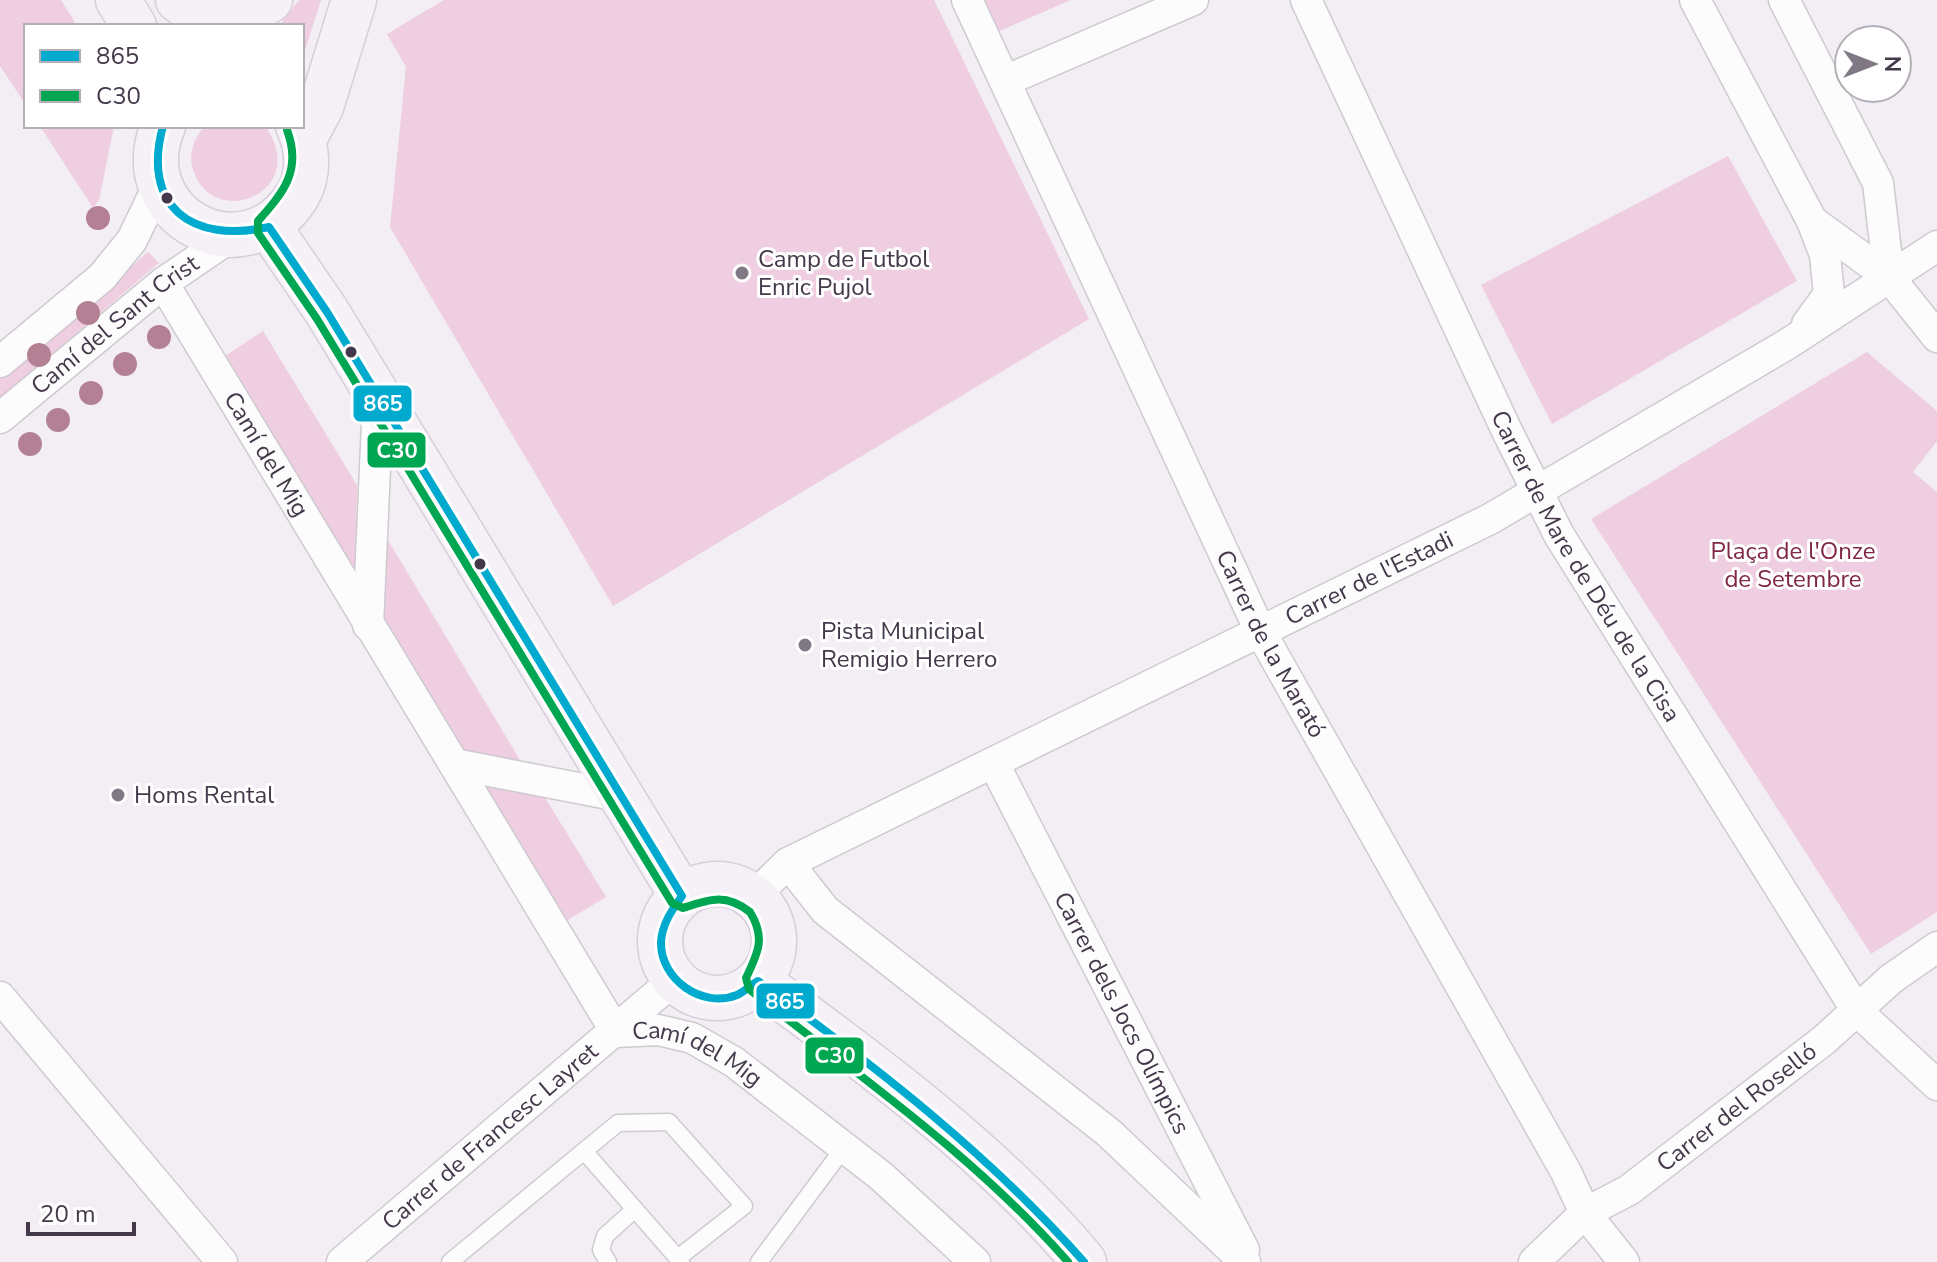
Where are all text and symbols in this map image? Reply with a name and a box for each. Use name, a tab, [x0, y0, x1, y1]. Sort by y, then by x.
legend	[24, 24, 304, 128]
north arrow	[1833, 24, 1913, 104]
text: 865	[96, 40, 139, 72]
text: N	[1877, 56, 1907, 72]
text: C30	[96, 80, 141, 112]
unlabelled marker	[159, 190, 175, 206]
place label: Camp de Futbol Enric Pujol	[758, 243, 929, 303]
street label: Camí del Sant Crist	[24, 247, 205, 402]
marker: Camp de Futbol Enric Pujol	[733, 264, 751, 282]
unlabelled marker	[343, 344, 359, 360]
line badge: 865	[352, 384, 413, 423]
street label: Camí del Mig	[216, 386, 317, 523]
text: 865	[363, 389, 403, 419]
street label: Carrer de Mare de Déu de la Cisa	[1484, 405, 1688, 728]
line badge: C30	[366, 431, 427, 469]
text: C30	[376, 436, 418, 466]
street label: Carrer de l'Estadi	[1280, 523, 1459, 633]
park label: Plaça de l'Onze de Setembre	[1710, 535, 1876, 595]
street label: Carrer de la Marató	[1209, 545, 1333, 744]
unlabelled marker	[472, 556, 488, 572]
place label: Pista Municipal Remigio Herrero	[821, 615, 997, 675]
marker: Pista Municipal Remigio Herrero	[796, 636, 814, 654]
place label: Homs Rental	[134, 779, 274, 811]
marker: Homs Rental	[109, 786, 127, 804]
street label: Carrer dels Jocs Olímpics	[1046, 886, 1198, 1140]
line badge: 865	[755, 982, 816, 1020]
text: 865	[765, 987, 805, 1017]
street label: Camí del Mig	[631, 1014, 769, 1094]
street label: Carrer de Francesc Layret	[375, 1035, 605, 1237]
street label: Carrer del Roselló	[1650, 1035, 1823, 1179]
line badge: C30	[804, 1036, 865, 1075]
text: C30	[814, 1041, 856, 1071]
scale bar	[28, 1186, 134, 1236]
text: 20 m	[40, 1198, 96, 1230]

